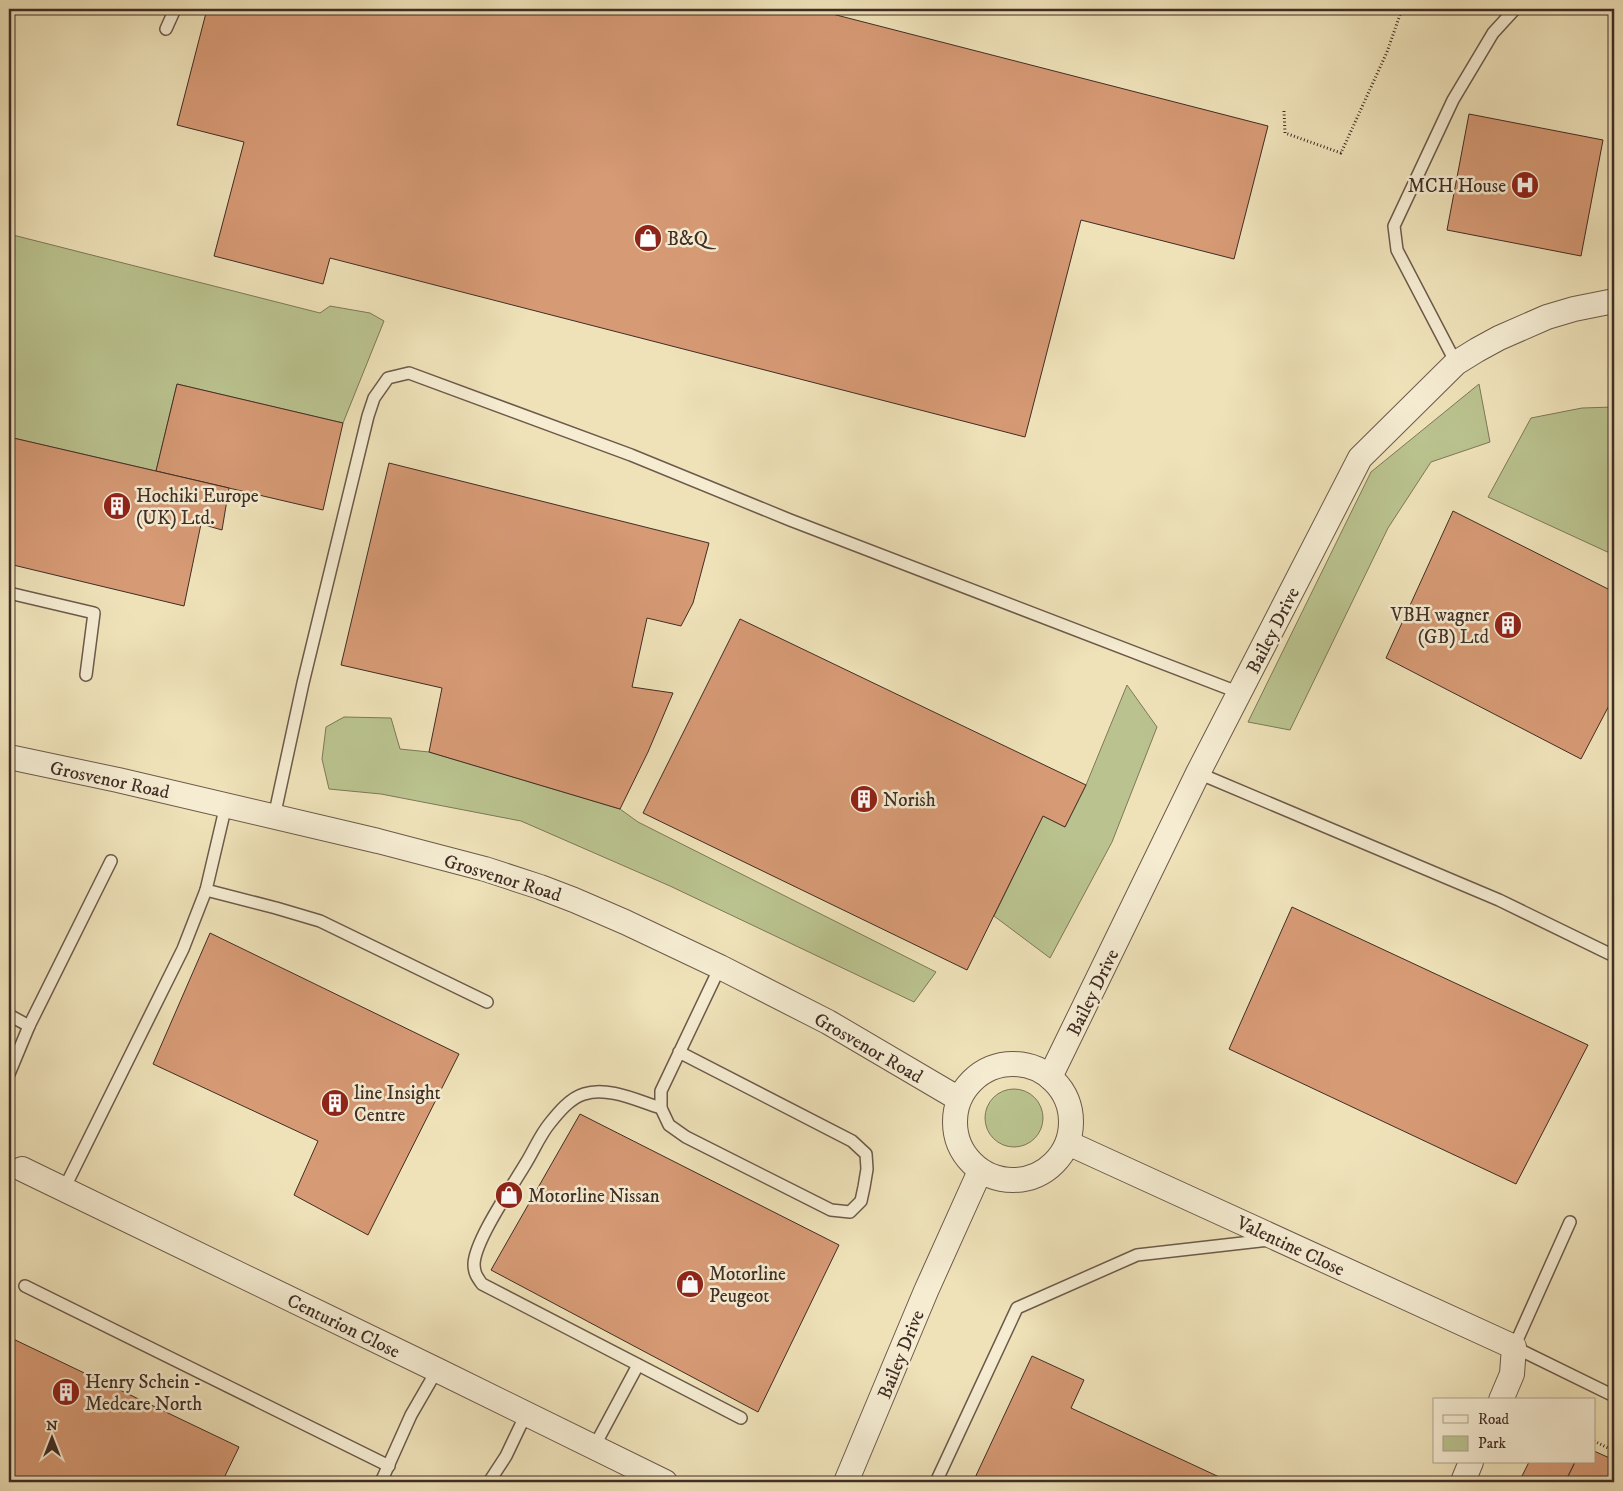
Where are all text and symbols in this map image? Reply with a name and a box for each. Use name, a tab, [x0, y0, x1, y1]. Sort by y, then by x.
hospital icon: MCH House	[1510, 170, 1540, 200]
place label: MCH House	[1408, 175, 1506, 198]
shop icon: B&Q	[633, 223, 663, 253]
place label: B&Q	[667, 228, 717, 251]
place label: Hochiki Europe (UK) Ltd.	[136, 485, 259, 530]
building icon: Hochiki Europe (UK) Ltd.	[102, 491, 132, 521]
street label: Bailey Drive	[1242, 584, 1305, 678]
place label: VBH wagner (GB) Ltd	[1390, 604, 1490, 649]
building icon: VBH wagner (GB) Ltd	[1493, 610, 1523, 640]
street label: Grosvenor Road	[48, 757, 172, 804]
building icon: Norish	[849, 784, 879, 814]
place label: Norish	[883, 789, 936, 812]
street label: Grosvenor Road	[441, 850, 565, 907]
street label: Bailey Drive	[1062, 945, 1124, 1040]
street label: Grosvenor Road	[810, 1008, 927, 1089]
place label: line Insight Centre	[354, 1082, 441, 1127]
building icon: line Insight Centre	[320, 1088, 350, 1118]
shop icon: Motorline Nissan	[494, 1180, 524, 1210]
place label: Motorline Nissan	[528, 1185, 660, 1208]
street label: Valentine Close	[1232, 1211, 1348, 1282]
place label: Motorline Peugeot	[709, 1263, 786, 1308]
shop icon: Motorline Peugeot	[675, 1269, 705, 1299]
street label: Centurion Close	[283, 1289, 404, 1364]
street label: Bailey Drive	[873, 1307, 930, 1402]
place label: Henry Schein - Medcare North	[85, 1371, 202, 1416]
building icon: Henry Schein - Medcare North	[51, 1377, 81, 1407]
legend	[1433, 1398, 1596, 1464]
text: Road	[1478, 1410, 1510, 1429]
north arrow	[28, 1414, 78, 1464]
text: N	[46, 1417, 58, 1435]
text: Park	[1478, 1434, 1507, 1453]

